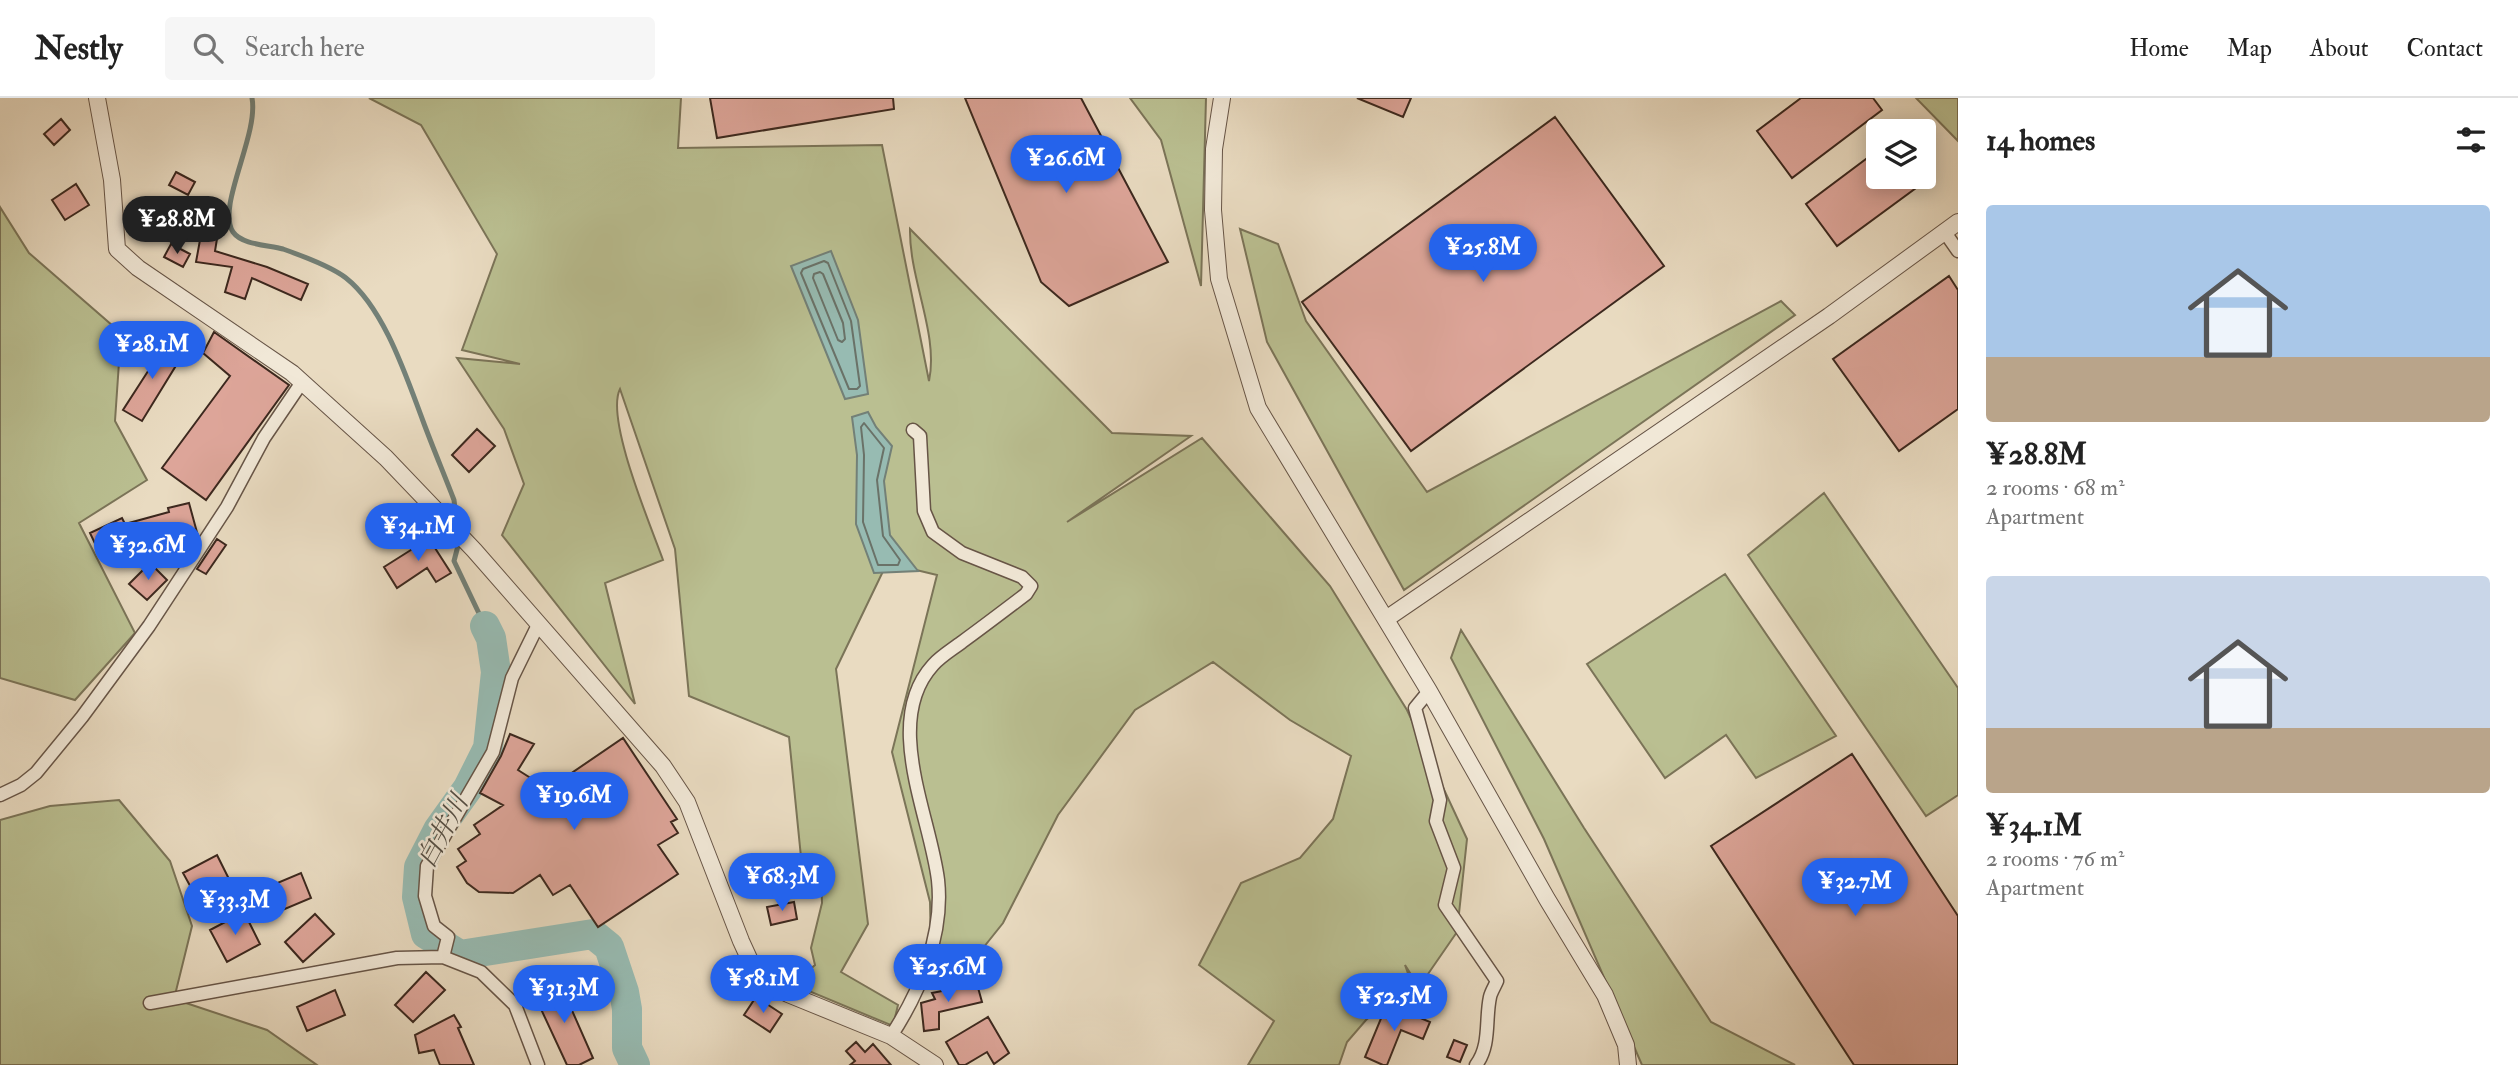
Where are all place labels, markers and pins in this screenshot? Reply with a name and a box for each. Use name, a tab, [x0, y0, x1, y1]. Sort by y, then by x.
pin: ¥26.6M	[1009, 136, 1123, 195]
pin: ¥28.8M	[120, 197, 234, 256]
pin: ¥25.8M	[1426, 225, 1540, 284]
pin: ¥28.1M	[95, 322, 209, 381]
pin: ¥34.1M	[361, 504, 475, 563]
pin: ¥32.6M	[91, 522, 205, 582]
pin: ¥19.6M	[517, 772, 631, 832]
pin: ¥68.3M	[725, 854, 839, 913]
pin: ¥32.7M	[1798, 858, 1912, 918]
pin: ¥33.3M	[178, 878, 292, 937]
pin: ¥25.6M	[891, 944, 1005, 1004]
pin: ¥58.1M	[706, 956, 820, 1015]
pin: ¥31.3M	[507, 965, 621, 1025]
pin: ¥52.5M	[1337, 974, 1451, 1033]

